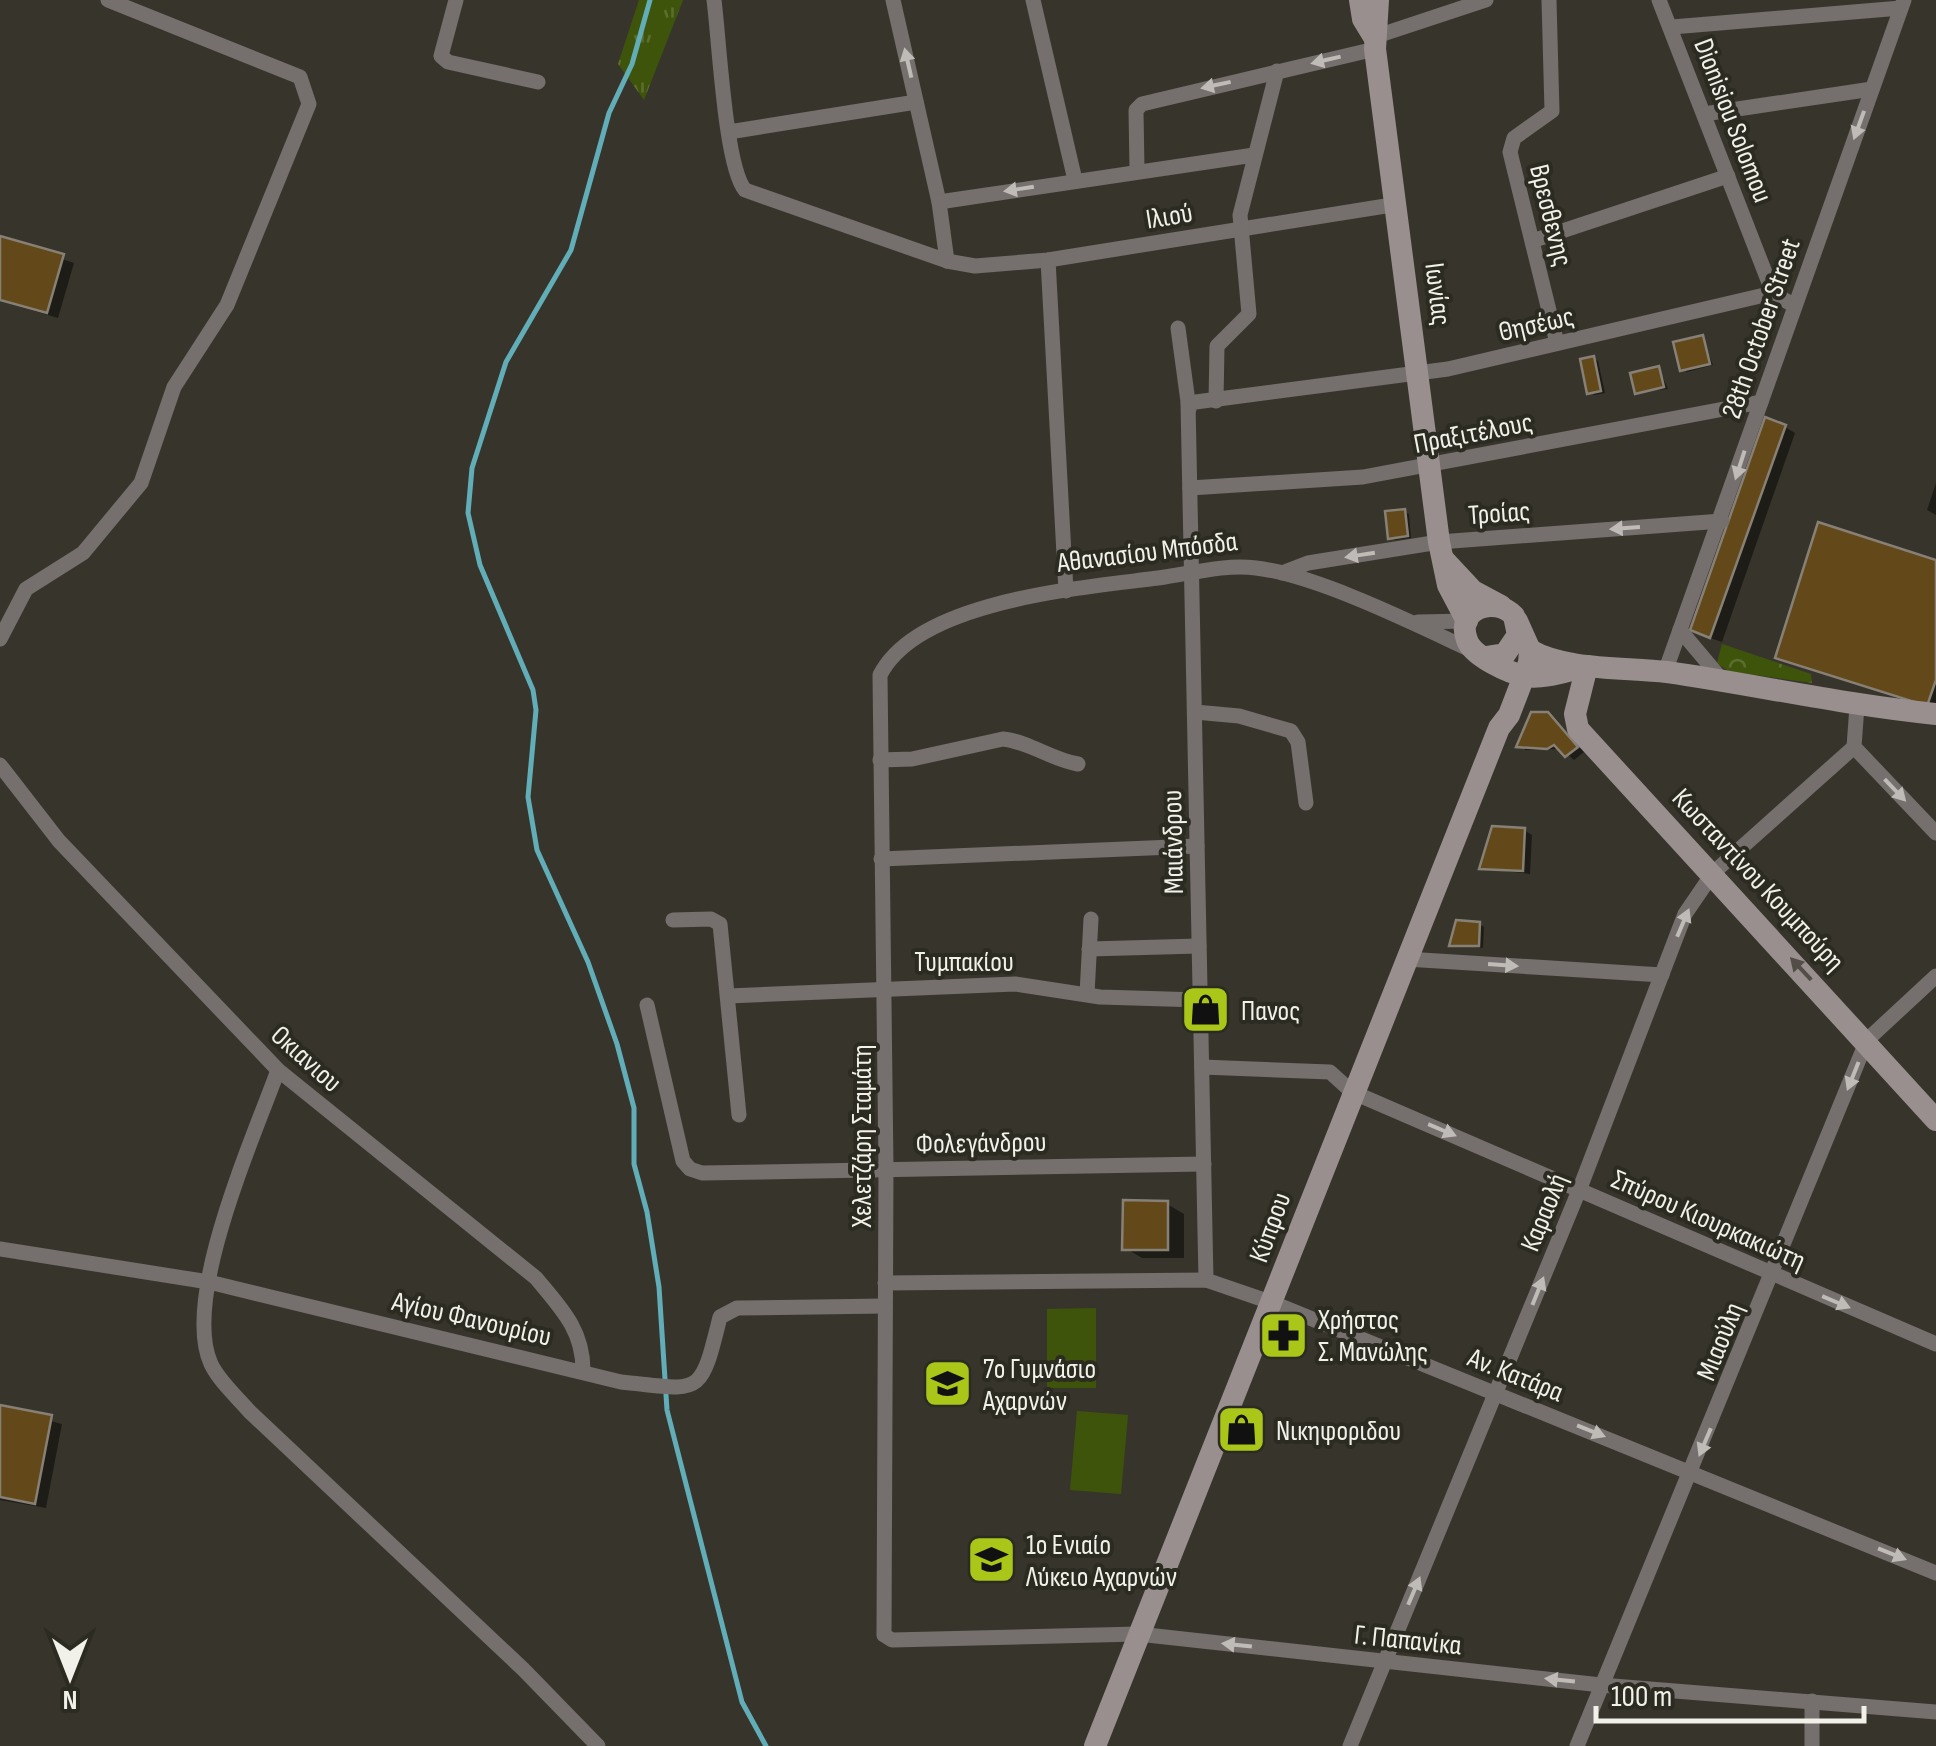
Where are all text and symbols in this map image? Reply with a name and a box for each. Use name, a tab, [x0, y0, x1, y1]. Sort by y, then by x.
street label: Dionisiou Solomou	[1686, 34, 1779, 207]
one-way arrow	[899, 47, 915, 78]
one-way arrow	[1310, 53, 1341, 68]
one-way arrow	[1200, 77, 1231, 93]
one-way arrow	[1851, 110, 1866, 140]
street label: Βρεσθενης	[1522, 161, 1579, 270]
one-way arrow	[1003, 182, 1034, 197]
street label: Ιλιού	[1143, 197, 1195, 236]
street label: 28th October Street	[1715, 234, 1808, 423]
street label: Ιωνίας	[1417, 261, 1458, 327]
street label: Θησέως	[1495, 300, 1577, 349]
street label: Πραξιτέλους	[1411, 406, 1536, 461]
one-way arrow	[1732, 450, 1747, 480]
street label: Τροίας	[1467, 495, 1531, 532]
one-way arrow	[1608, 520, 1640, 536]
street label: Αθανασίου Μπόσδα	[1054, 525, 1239, 580]
one-way arrow	[1344, 548, 1375, 563]
one-way arrow	[1883, 778, 1906, 802]
street label: Κωσταντίνου Κουμπούρη	[1665, 782, 1851, 978]
street label: Μαιάνδρου	[1156, 790, 1191, 894]
one-way arrow	[1675, 908, 1691, 938]
street label: Τυμπακίου	[914, 946, 1014, 979]
one-way arrow	[1488, 957, 1520, 973]
one-way arrow	[1791, 957, 1813, 982]
shop icon: Πανος	[1180, 984, 1232, 1036]
place label: Πανος	[1241, 995, 1300, 1028]
street label: Οκιανιου	[264, 1019, 348, 1099]
street label: Χελετζάρη Σταμάτη	[846, 1044, 879, 1229]
one-way arrow	[1844, 1061, 1860, 1091]
one-way arrow	[1427, 1122, 1457, 1138]
street label: Φολεγάνδρου	[915, 1126, 1047, 1161]
street label: Σπύρου Κιουρκακιώτη	[1606, 1163, 1810, 1278]
street label: Καραολή	[1514, 1169, 1575, 1256]
street label: Κύπρου	[1243, 1188, 1298, 1267]
one-way arrow	[1531, 1276, 1547, 1306]
street label: Αγίου Φανουρίου	[388, 1285, 554, 1354]
one-way arrow	[1821, 1294, 1851, 1310]
street label: Μιαούλη	[1690, 1298, 1751, 1385]
place label: Χρήστος Σ. Μανώλης	[1317, 1304, 1428, 1369]
pharmacy icon: Χρήστος Σ. Μανώλης	[1257, 1309, 1309, 1361]
street label: Αν. Κατάρα	[1462, 1341, 1568, 1410]
place label: 7ο Γυμνάσιο Αχαρνών	[982, 1353, 1096, 1418]
school or university icon: 7ο Γυμνάσιο Αχαρνών	[922, 1358, 974, 1410]
shop icon: Νικηφοριδου	[1215, 1404, 1267, 1456]
place label: Νικηφοριδου	[1276, 1415, 1401, 1448]
one-way arrow	[1576, 1424, 1606, 1440]
one-way arrow	[1696, 1427, 1712, 1457]
place label: 1ο Ενιαίο Λύκειο Αχαρνών	[1025, 1529, 1177, 1594]
school or university icon: 1ο Ενιαίο Λύκειο Αχαρνών	[965, 1534, 1017, 1586]
one-way arrow	[1877, 1547, 1907, 1563]
one-way arrow	[1406, 1576, 1422, 1606]
street label: Γ. Παπανίκα	[1353, 1618, 1463, 1663]
north arrow	[20, 1626, 120, 1726]
one-way arrow	[1220, 1637, 1252, 1653]
scale bar	[1596, 1661, 1864, 1723]
one-way arrow	[1543, 1672, 1575, 1688]
text: 100 m	[1611, 1679, 1672, 1715]
text: N	[63, 1683, 77, 1716]

